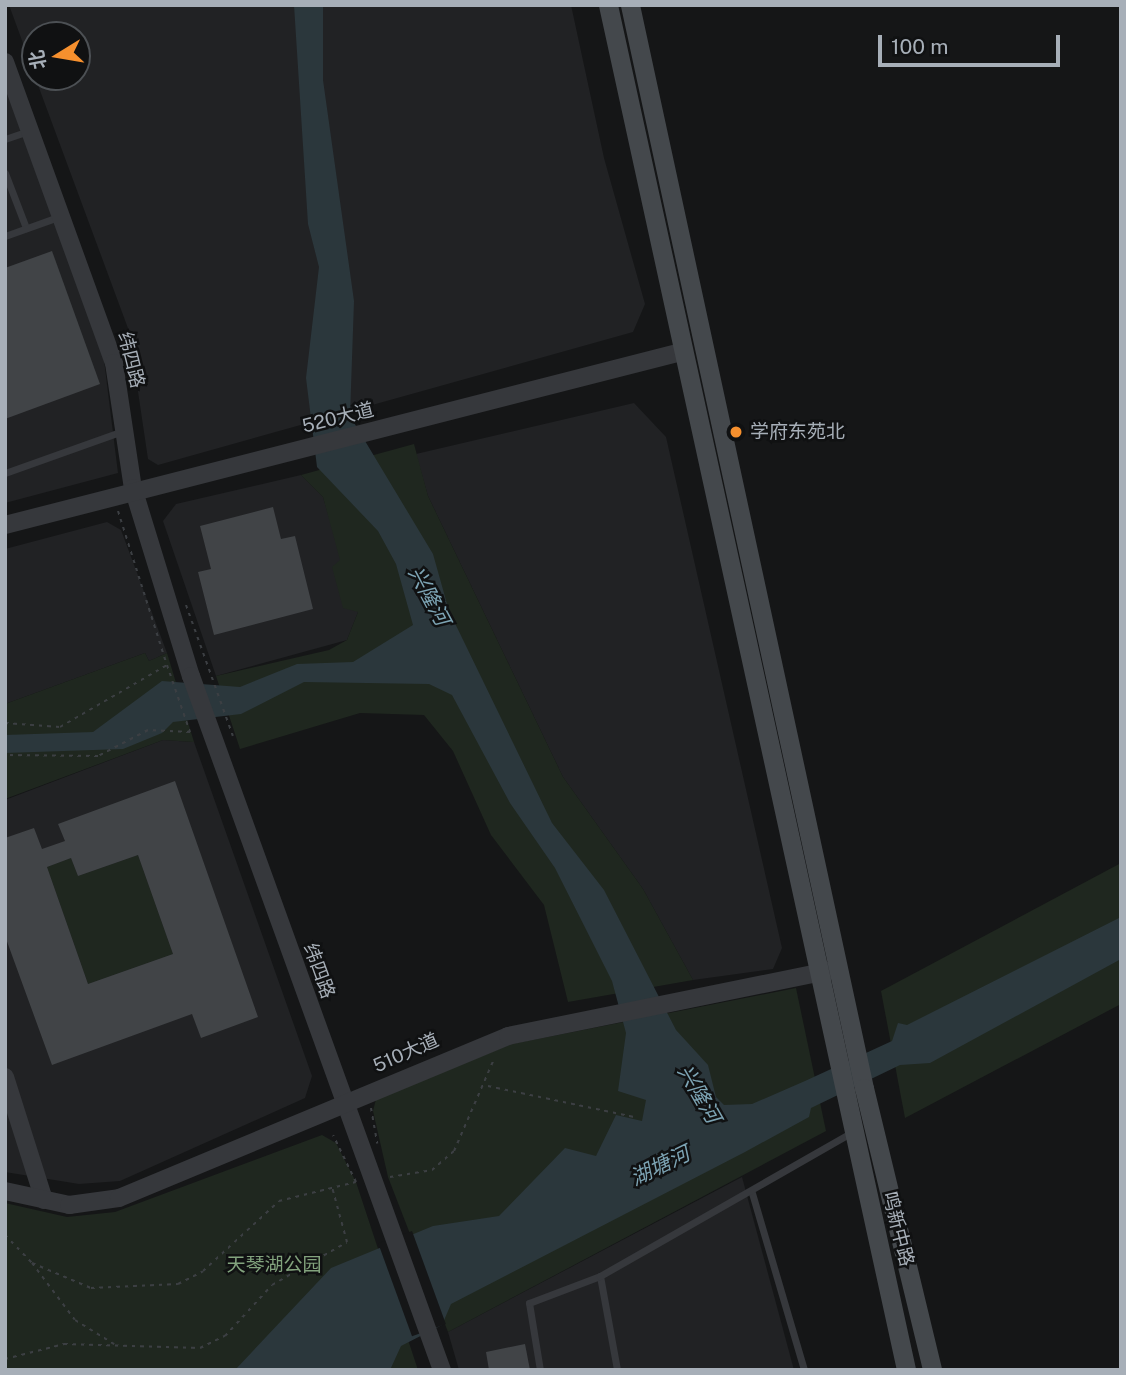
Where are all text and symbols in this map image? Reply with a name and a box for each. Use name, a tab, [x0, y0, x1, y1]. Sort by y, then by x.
north arrow	[21, 21, 91, 91]
scale bar	[881, 21, 1063, 65]
text: 100 m	[891, 34, 948, 59]
text: 北	[25, 48, 50, 71]
street label: 纬四路	[113, 330, 149, 390]
street label: 520大道	[300, 398, 376, 438]
place label: 学府东苑北	[750, 421, 845, 443]
marker: 学府东苑北	[728, 424, 744, 440]
water label: 兴隆河	[403, 562, 455, 630]
street label: 纬四路	[299, 940, 339, 1002]
street label: 510大道	[370, 1028, 442, 1078]
water label: 兴隆河	[672, 1060, 726, 1128]
water label: 湖塘河	[626, 1141, 694, 1191]
street label: 鸣新中路	[878, 1189, 918, 1269]
park label: 天琴湖公园	[227, 1254, 321, 1276]

